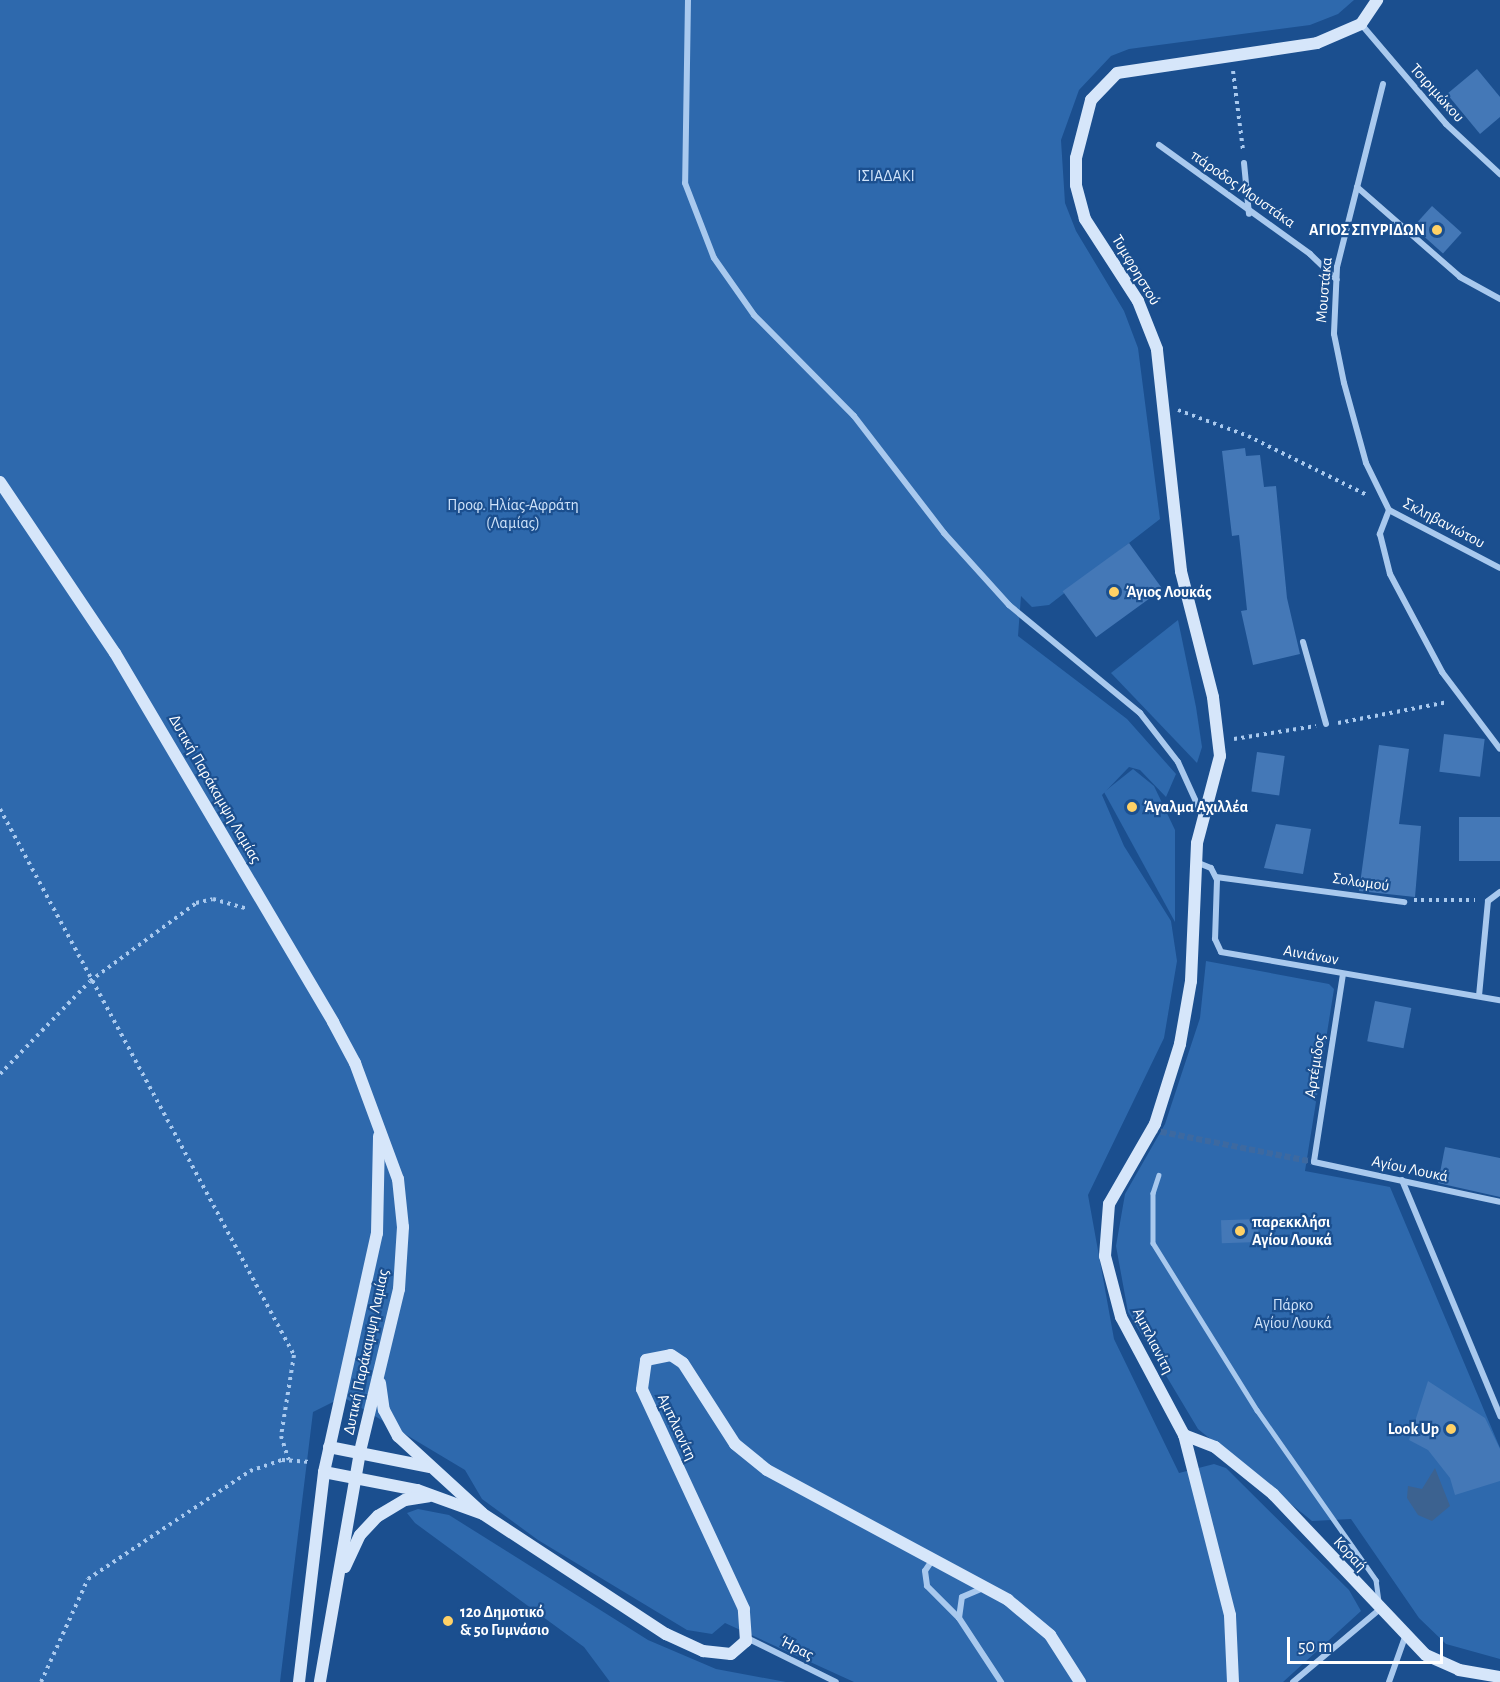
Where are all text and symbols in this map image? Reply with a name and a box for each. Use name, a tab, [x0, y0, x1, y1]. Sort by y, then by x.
street label: Τσιριμώκου	[1406, 60, 1468, 126]
street label: πάροδος Μουστάκα	[1187, 146, 1299, 232]
park label: ΙΣΙΑΔΑΚΙ	[857, 166, 915, 186]
place label: ΑΓΙΟΣ ΣΠΥΡΙΔΩΝ	[1309, 220, 1425, 240]
marker: ΑΓΙΟΣ ΣΠΥΡΙΔΩΝ	[1430, 223, 1444, 237]
street label: Τυμφρηστού	[1107, 231, 1165, 309]
street label: Μουστάκα	[1312, 256, 1336, 324]
street label: Σκληβανιώτου	[1400, 493, 1488, 553]
park label: Προφ. Ηλίας-Αφράτη (Λαμίας)	[447, 495, 579, 533]
place label: Άγιος Λουκάς	[1126, 582, 1212, 602]
marker: Άγιος Λουκάς	[1107, 585, 1121, 599]
street label: Δυτική Παράκαμψη Λαμίας	[165, 711, 265, 867]
place label: Άγαλμα Αχιλλέα	[1144, 797, 1248, 817]
marker: Άγαλμα Αχιλλέα	[1125, 800, 1139, 814]
street label: Σολωμού	[1331, 869, 1391, 895]
street label: Αινιάνων	[1282, 941, 1340, 969]
street label: Αρτέμιδος	[1300, 1033, 1330, 1099]
street label: Αγίου Λουκά	[1370, 1152, 1450, 1186]
place label: παρεκκλήσι Αγίου Λουκά	[1252, 1212, 1332, 1250]
marker: παρεκκλήσι Αγίου Λουκά	[1233, 1224, 1247, 1238]
street label: Δυτική Παράκαμψη Λαμίας	[339, 1267, 393, 1437]
park label: Πάρκο Αγίου Λουκά	[1254, 1295, 1332, 1333]
street label: Αμπλιανίτη	[1128, 1305, 1178, 1377]
street label: Αμπλιανίτη	[653, 1391, 701, 1463]
place label: Look Up	[1388, 1419, 1439, 1439]
marker: Look Up	[1444, 1422, 1458, 1436]
street label: Κοραή	[1329, 1533, 1371, 1575]
place label: 12ο Δημοτικό & 5ο Γυμνάσιο	[460, 1602, 549, 1640]
marker: 12ο Δημοτικό & 5ο Γυμνάσιο	[441, 1614, 455, 1628]
scale bar	[1290, 1625, 1446, 1663]
street label: Ήρας	[777, 1631, 817, 1665]
text: 50 m	[1298, 1638, 1332, 1656]

